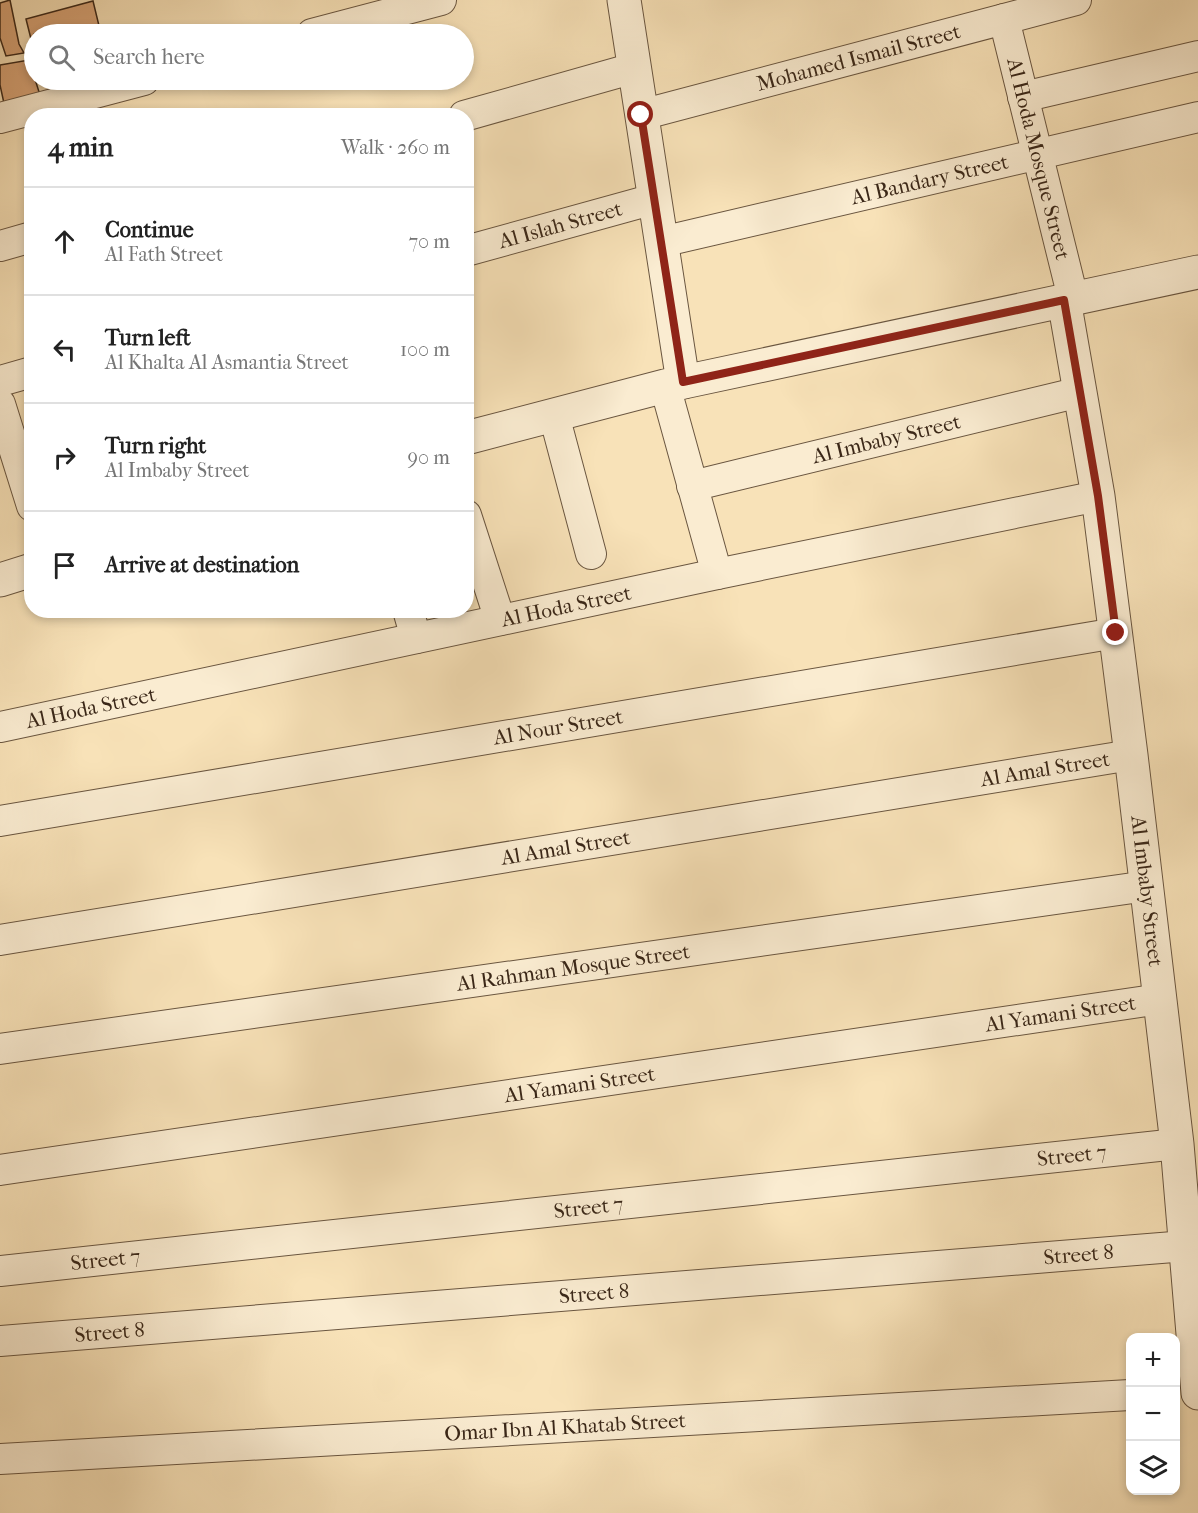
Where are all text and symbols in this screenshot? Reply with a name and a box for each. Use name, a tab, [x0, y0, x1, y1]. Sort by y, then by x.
street label: Mohamed Ismail Street	[754, 19, 964, 96]
search box	[24, 24, 474, 90]
icon: search	[45, 41, 78, 74]
text: Search here	[93, 44, 205, 70]
street label: Al Hoda Mosque Street	[1002, 54, 1075, 263]
route start	[627, 101, 653, 127]
text: 4 min	[48, 132, 113, 163]
text: Walk · 260 m	[341, 136, 450, 159]
street label: Al Bandary Street	[848, 149, 1011, 210]
street label: Al Islah Street	[495, 196, 625, 254]
text: Continue	[105, 217, 194, 243]
icon: ahead	[48, 225, 81, 258]
text: 70 m	[408, 230, 450, 253]
text: Al Fath Street	[105, 243, 223, 266]
text: Turn left	[105, 325, 191, 351]
icon: left	[48, 333, 81, 366]
text: 100 m	[400, 338, 450, 361]
text: Al Khalta Al Asmantia Street	[105, 351, 349, 374]
street label: Al Imbaby Street	[809, 409, 963, 469]
text: Turn right	[105, 433, 206, 459]
icon: right	[48, 441, 81, 474]
text: 90 m	[408, 446, 450, 469]
text: Al Imbaby Street	[105, 459, 250, 482]
icon: arrive	[48, 549, 81, 582]
text: Arrive at destination	[105, 552, 299, 578]
street label: Al Hoda Street	[498, 581, 634, 632]
route end	[1102, 619, 1128, 645]
street label: Al Hoda Street	[23, 682, 159, 733]
street label: Al Nour Street	[491, 704, 625, 750]
street label: Al Amal Street	[978, 747, 1112, 792]
street label: Al Imbaby Street	[1126, 813, 1168, 968]
street label: Al Amal Street	[498, 825, 632, 870]
street label: Al Rahman Mosque Street	[454, 939, 692, 996]
street label: Al Yamani Street	[983, 991, 1138, 1037]
street label: Al Yamani Street	[502, 1062, 657, 1108]
street label: Street 7	[1036, 1140, 1108, 1171]
street label: Street 7	[552, 1192, 625, 1223]
street label: Street 8	[1042, 1240, 1115, 1269]
street label: Street 7	[69, 1244, 142, 1275]
street label: Street 8	[558, 1279, 630, 1308]
street label: Street 8	[74, 1317, 146, 1347]
map controls	[1126, 1333, 1180, 1495]
button: +	[1126, 1333, 1180, 1387]
button: −	[1126, 1387, 1180, 1441]
street label: Omar Ibn Al Khatab Street	[444, 1408, 687, 1446]
button: layers	[1126, 1441, 1180, 1495]

